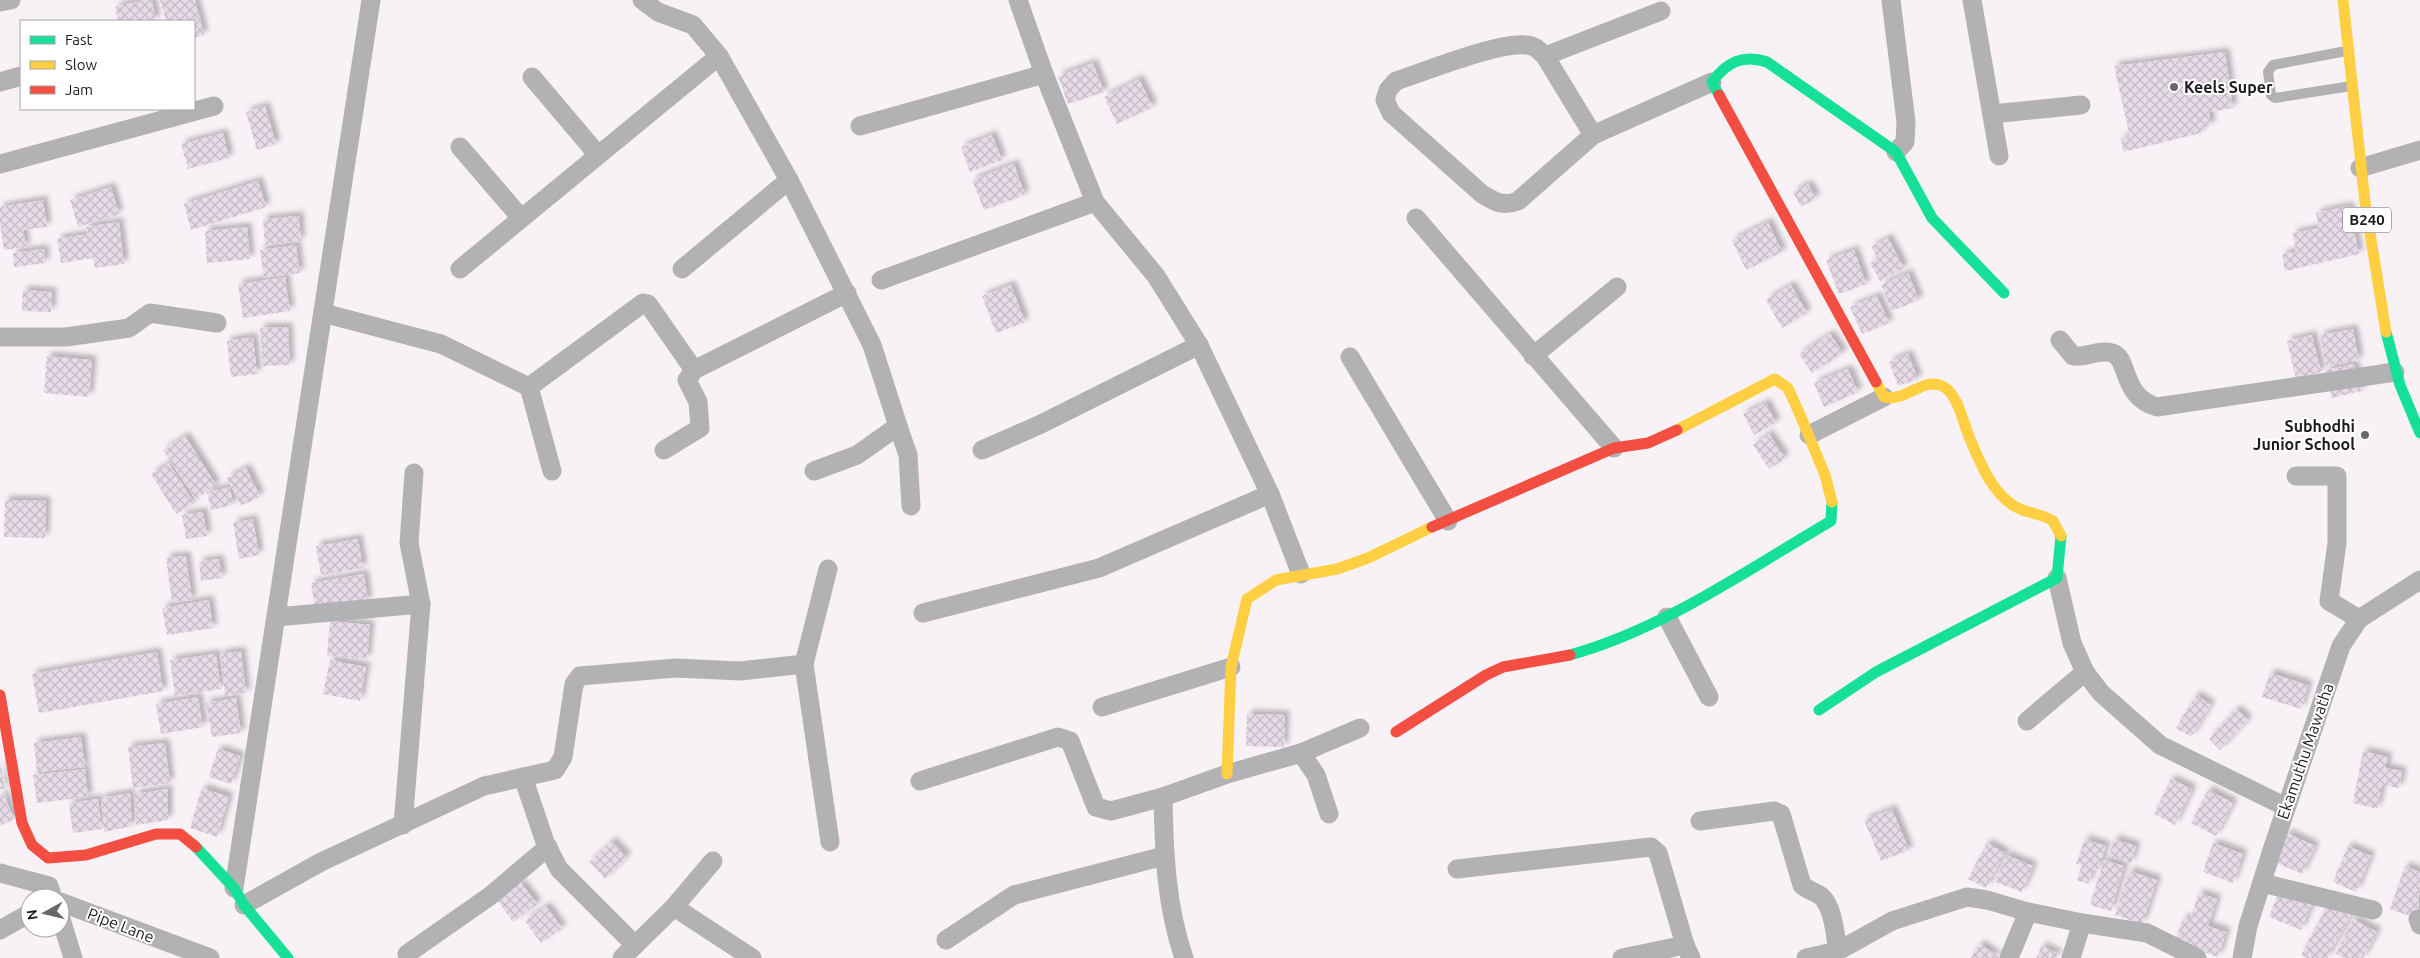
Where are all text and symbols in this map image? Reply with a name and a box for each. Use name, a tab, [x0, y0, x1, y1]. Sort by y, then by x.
legend	[20, 20, 195, 110]
text: Fast	[65, 31, 93, 48]
text: Slow	[65, 56, 98, 73]
place label: Keels Super	[2184, 78, 2273, 96]
text: Jam	[65, 81, 93, 98]
marker: Keels Super	[2168, 81, 2180, 93]
road number: B240	[2343, 208, 2391, 232]
place label: Subhodhi Junior School	[2253, 417, 2355, 453]
marker: Subhodhi Junior School	[2359, 429, 2371, 441]
street label: Ekamuthu Mawatha	[2273, 681, 2337, 821]
north arrow	[20, 888, 70, 938]
street label: Pipe Lane	[85, 904, 157, 946]
text: N	[23, 909, 41, 921]

